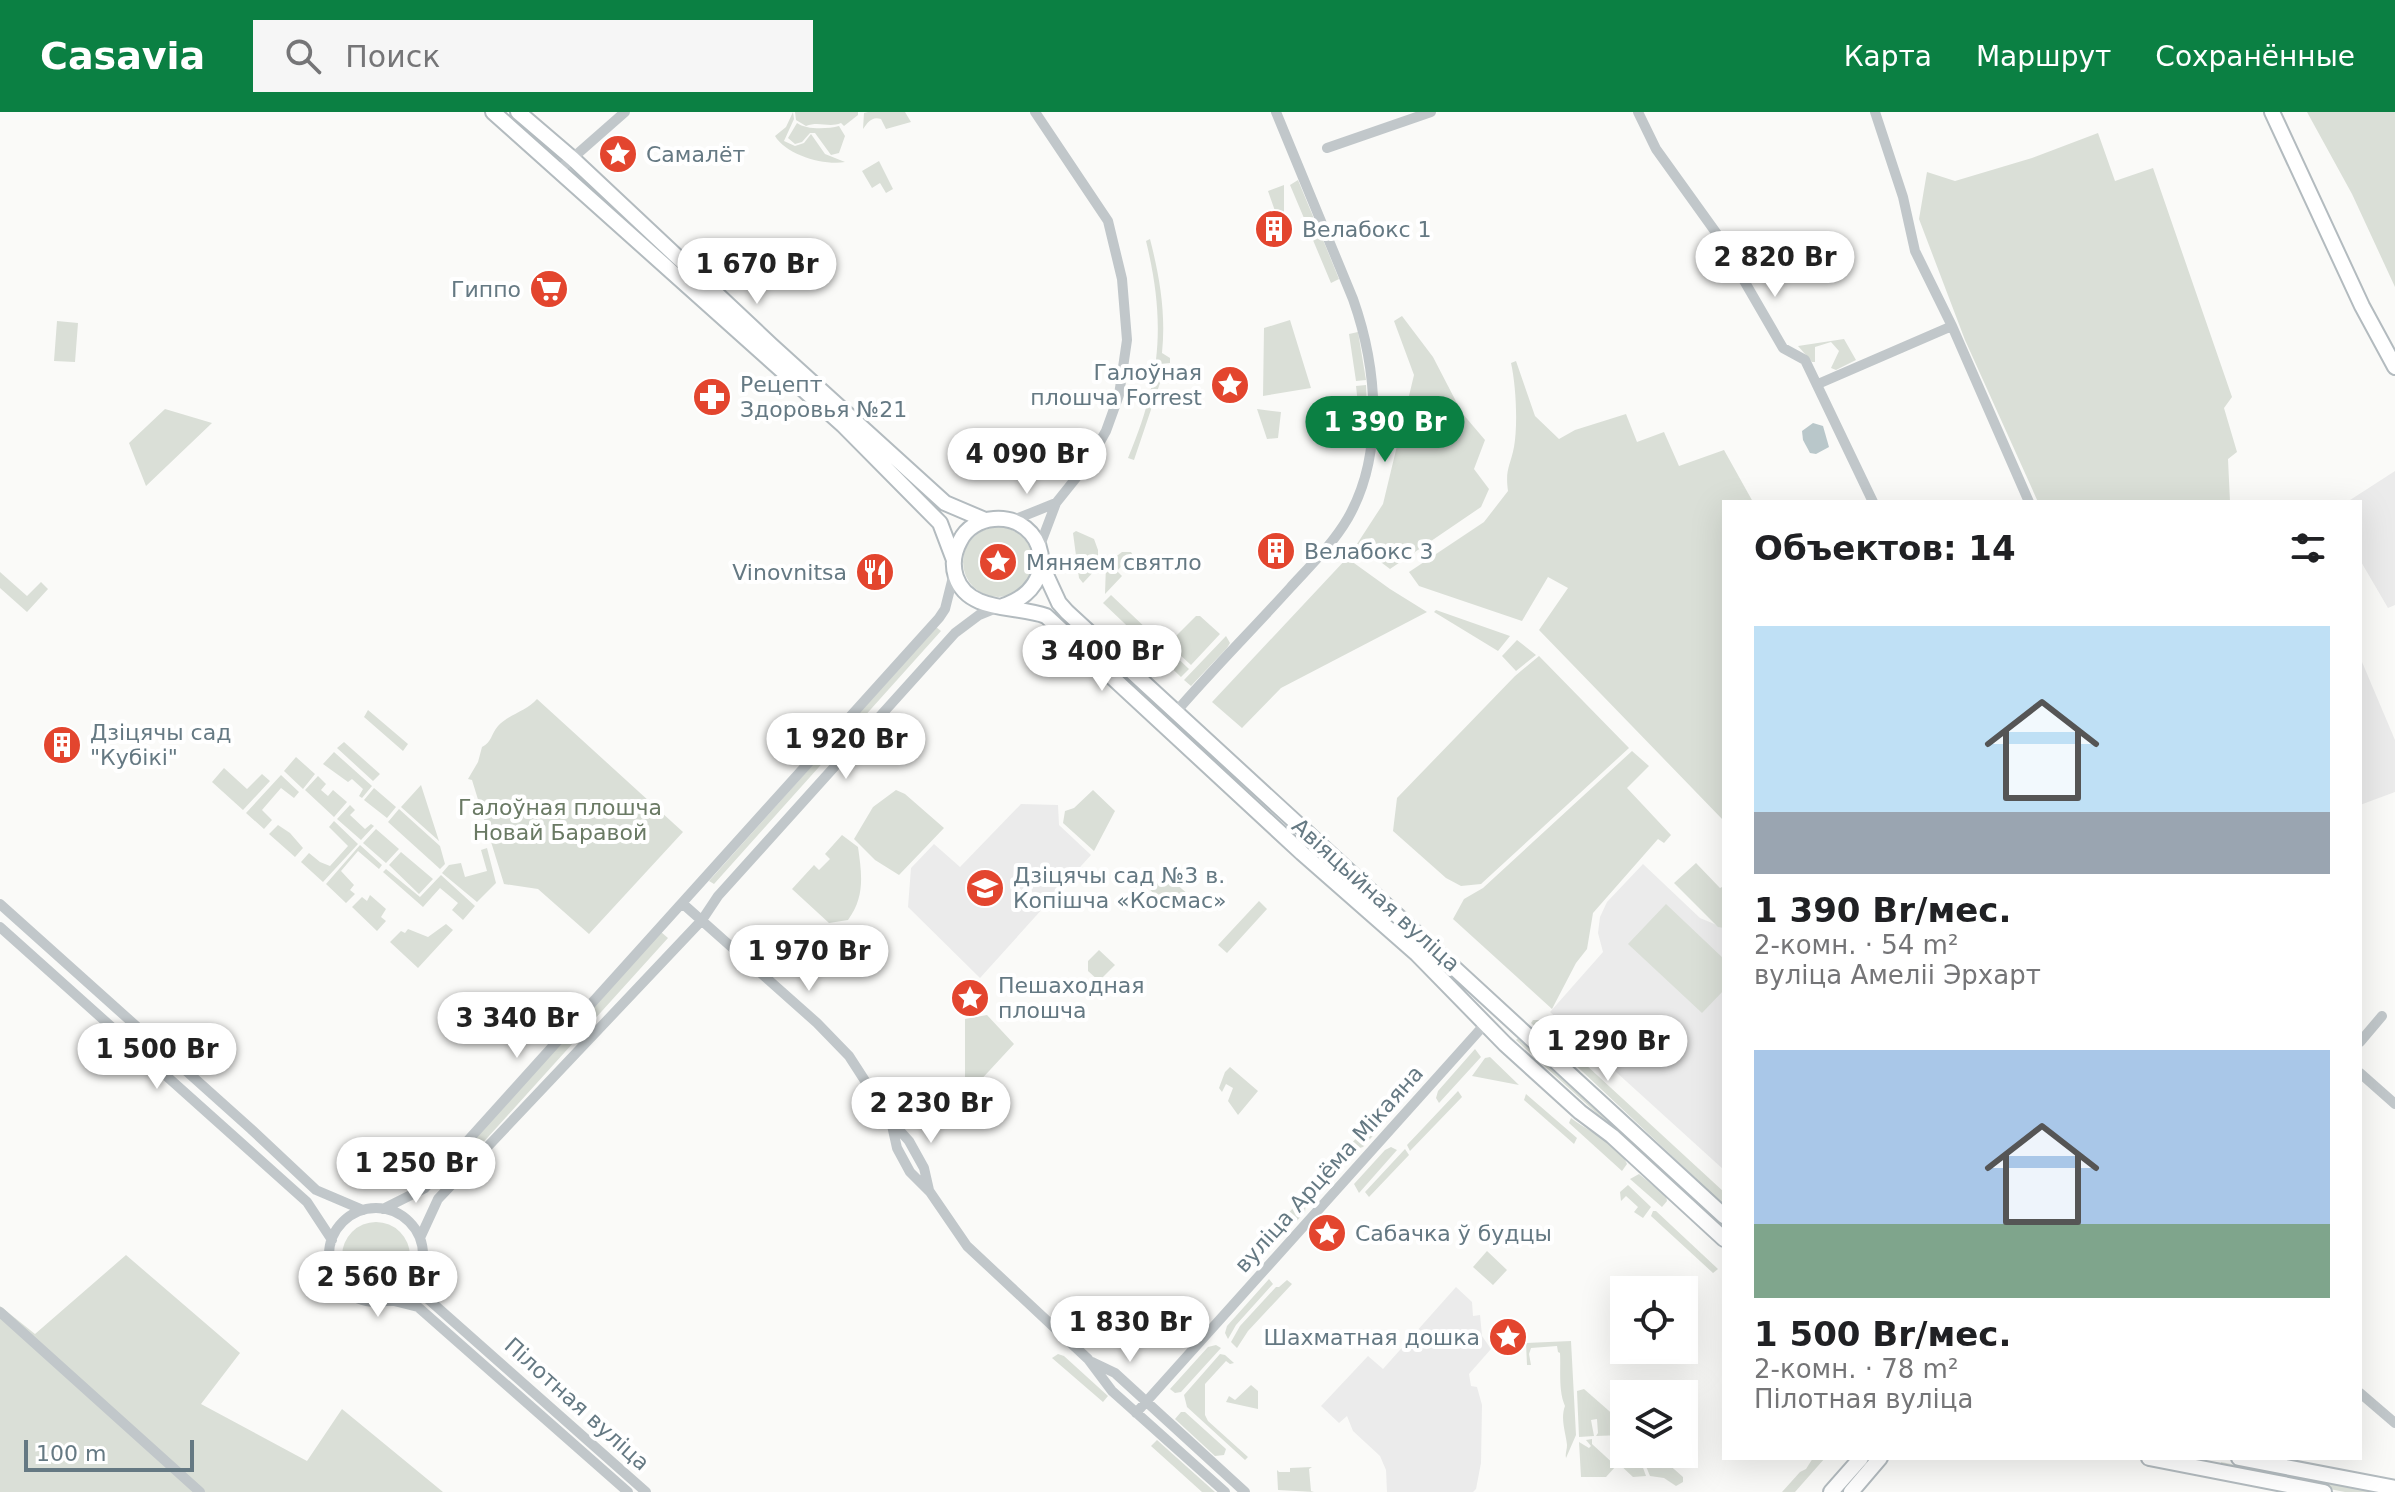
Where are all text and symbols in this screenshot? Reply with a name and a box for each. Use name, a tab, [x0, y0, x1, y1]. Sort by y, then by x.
search box	[253, 20, 813, 92]
text: Casavia	[40, 34, 205, 78]
icon: search	[281, 34, 325, 78]
text: Поиск	[345, 39, 440, 74]
text: Карта	[1844, 40, 1932, 73]
text: Маршрут	[1976, 40, 2111, 73]
text: Сохранённые	[2155, 40, 2355, 73]
place icon: Самалёт	[597, 133, 639, 175]
place label: Самалёт	[646, 142, 746, 167]
building icon: Велабокс 1	[1253, 208, 1295, 250]
place label: Велабокс 1	[1302, 217, 1432, 242]
pin: 2 820 Br	[1692, 231, 1858, 299]
pin: 1 670 Br	[674, 238, 840, 306]
text: 2 820 Br	[1713, 242, 1837, 272]
text: 1 670 Br	[695, 249, 819, 279]
supermarket icon: Гиппо	[528, 268, 570, 310]
place label: Гиппо	[451, 277, 521, 302]
place label: Галоўная плошча Forrest	[1030, 360, 1202, 410]
place icon: Галоўная плошча Forrest	[1209, 364, 1251, 406]
place label: Рецепт Здоровья №21	[740, 372, 907, 422]
pharmacy icon: Рецепт Здоровья №21	[691, 376, 733, 418]
pin: 1 390 Br	[1302, 396, 1468, 464]
text: 1 390 Br	[1323, 407, 1447, 437]
pin: 4 090 Br	[944, 428, 1110, 496]
text: 4 090 Br	[965, 439, 1089, 469]
icon: filters	[2286, 526, 2330, 570]
text: Объектов: 14	[1754, 528, 2016, 568]
building icon: Велабокс 3	[1255, 530, 1297, 572]
place label: Велабокс 3	[1304, 539, 1434, 564]
place icon: Мяняем святло	[977, 541, 1019, 583]
place label: Мяняем святло	[1026, 550, 1202, 575]
restaurant icon: Vinovnitsa	[854, 551, 896, 593]
place label: Vinovnitsa	[732, 560, 847, 585]
pin: 3 400 Br	[1019, 625, 1185, 693]
text: 3 400 Br	[1040, 636, 1164, 666]
icon: home	[1970, 678, 2114, 822]
pin: 1 920 Br	[763, 713, 929, 781]
place label: Дзіцячы сад "Кубікі"	[90, 720, 231, 770]
building icon: Дзіцячы сад "Кубікі"	[41, 724, 83, 766]
text: 1 920 Br	[784, 724, 908, 754]
park label: Галоўная плошча Новай Баравой	[458, 795, 662, 845]
street label: Авіяцыйная вуліца	[1287, 813, 1465, 977]
place label: Дзіцячы сад №3 в. Копішча «Космас»	[1013, 863, 1226, 913]
school or university icon: Дзіцячы сад №3 в. Копішча «Космас»	[964, 867, 1006, 909]
text: 1 390 Br/мес.	[1754, 890, 2011, 930]
pin: 1 970 Br	[726, 925, 892, 993]
text: 2-комн. · 54 m²	[1754, 930, 1958, 960]
text: 1 970 Br	[747, 936, 871, 966]
text: вуліца Амеліі Эрхарт	[1754, 960, 2041, 990]
place label: Пешаходная плошча	[998, 973, 1144, 1023]
place icon: Пешаходная плошча	[949, 977, 991, 1019]
pin: 3 340 Br	[434, 992, 600, 1060]
text: 3 340 Br	[455, 1003, 579, 1033]
pin: 1 290 Br	[1525, 1015, 1691, 1083]
pin: 1 500 Br	[74, 1023, 240, 1091]
text: 1 290 Br	[1546, 1026, 1670, 1056]
text: 1 500 Br	[95, 1034, 219, 1064]
street label: вуліца Арцёма Мікаяна	[1230, 1061, 1428, 1277]
pin: 2 230 Br	[848, 1077, 1014, 1145]
text: 2 230 Br	[869, 1088, 993, 1118]
icon: home	[1970, 1102, 2114, 1246]
pin: 1 250 Br	[333, 1137, 499, 1205]
text: 1 250 Br	[354, 1148, 478, 1178]
place icon: Сабачка ў будцы	[1306, 1212, 1348, 1254]
place label: Сабачка ў будцы	[1355, 1221, 1552, 1246]
pin: 2 560 Br	[295, 1251, 461, 1319]
text: 2 560 Br	[316, 1262, 440, 1292]
map controls	[1610, 1276, 1698, 1468]
button: locate	[1610, 1276, 1698, 1364]
pin: 1 830 Br	[1047, 1296, 1213, 1364]
text: 1 830 Br	[1068, 1307, 1192, 1337]
text: 1 500 Br/мес.	[1754, 1314, 2011, 1354]
place icon: Шахматная дошка	[1487, 1316, 1529, 1358]
place label: Шахматная дошка	[1263, 1325, 1480, 1350]
street label: Пілотная вуліца	[500, 1333, 654, 1475]
text: 2-комн. · 78 m²	[1754, 1354, 1958, 1384]
button: layers	[1610, 1380, 1698, 1468]
text: Пілотная вуліца	[1754, 1384, 1973, 1414]
scale bar	[24, 1436, 194, 1472]
text: 100 m	[36, 1441, 106, 1466]

